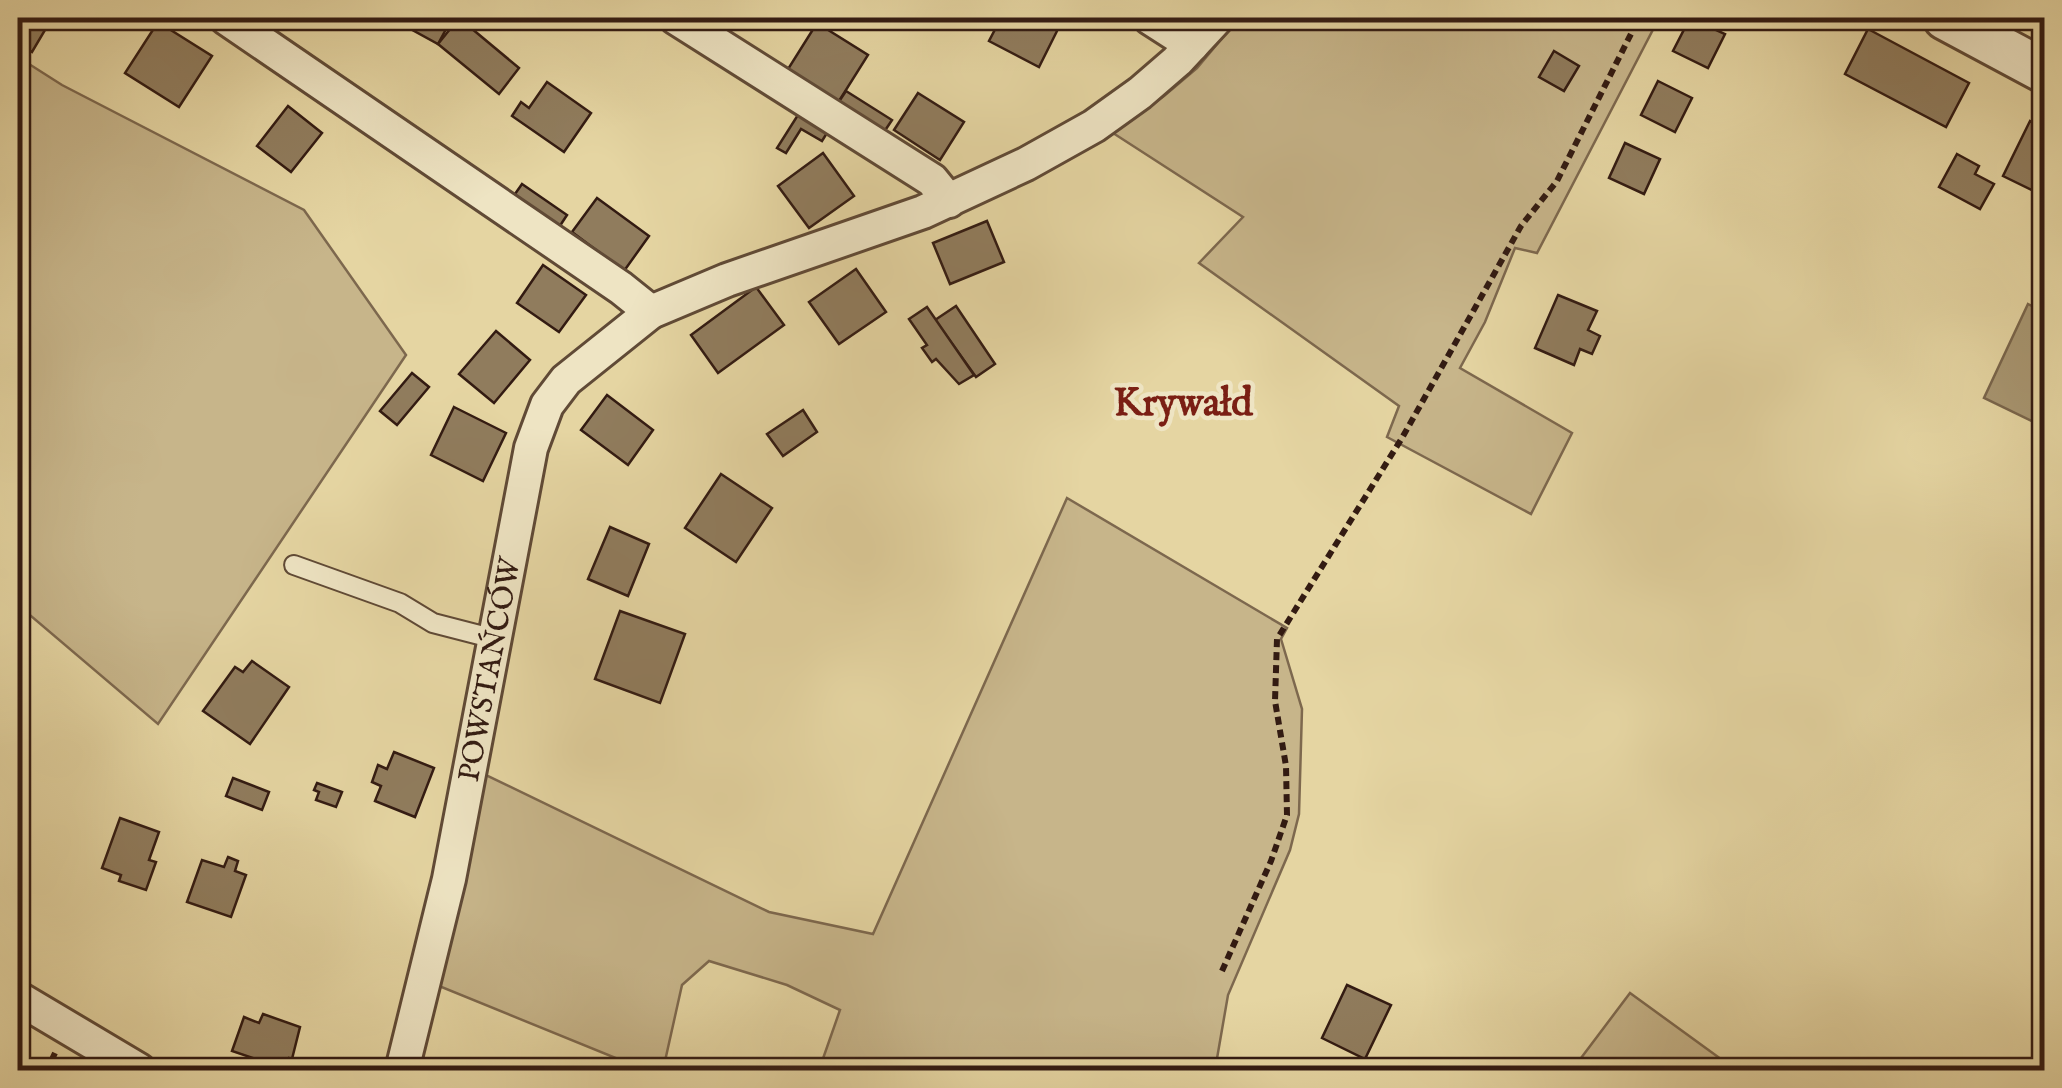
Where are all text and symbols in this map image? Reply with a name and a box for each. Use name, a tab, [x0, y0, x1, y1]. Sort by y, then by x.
district label: Krywałd	[1114, 379, 1253, 430]
street label: POWSTAŃCÓW	[451, 553, 531, 785]

